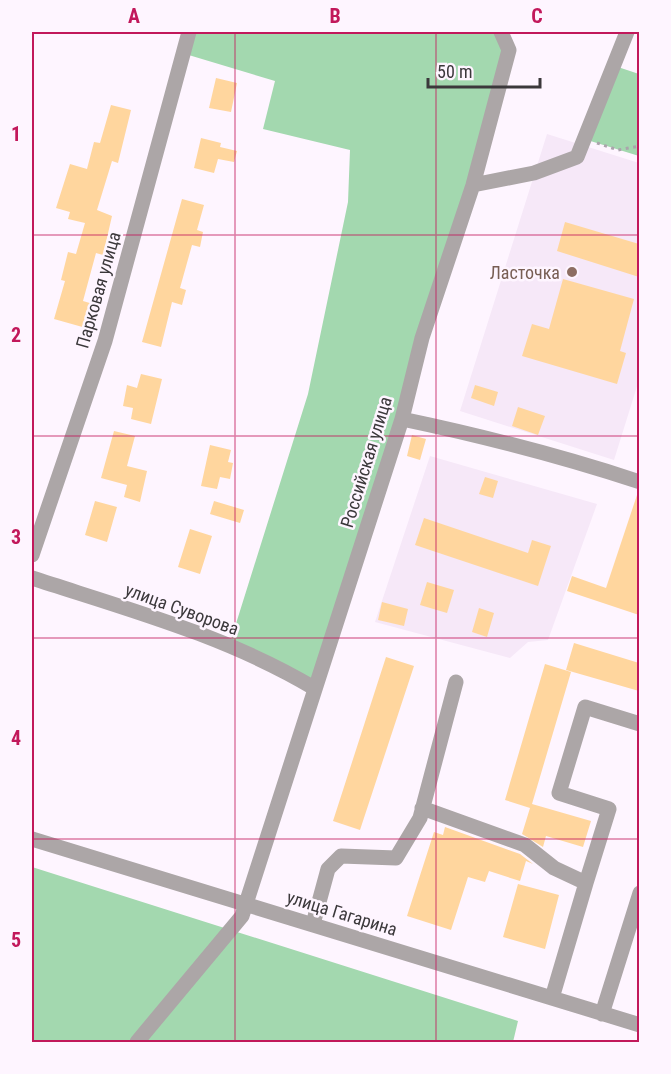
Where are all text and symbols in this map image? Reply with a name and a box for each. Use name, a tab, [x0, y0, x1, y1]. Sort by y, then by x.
text: A	[128, 4, 140, 28]
text: B	[329, 4, 341, 28]
text: C	[531, 4, 543, 28]
scale bar	[428, 51, 540, 89]
text: 50 m	[437, 61, 472, 82]
text: 1	[11, 122, 21, 146]
street label: Парковая улица	[71, 229, 125, 351]
place label: Ласточка	[490, 262, 560, 283]
marker: Ласточка	[565, 265, 579, 279]
text: 2	[11, 323, 21, 347]
street label: Российская улица	[336, 394, 396, 530]
text: 3	[11, 525, 21, 549]
street label: улица Суворова	[122, 579, 242, 639]
text: 4	[11, 726, 21, 750]
street label: улица Гагарина	[284, 886, 400, 940]
text: 5	[11, 928, 21, 952]

